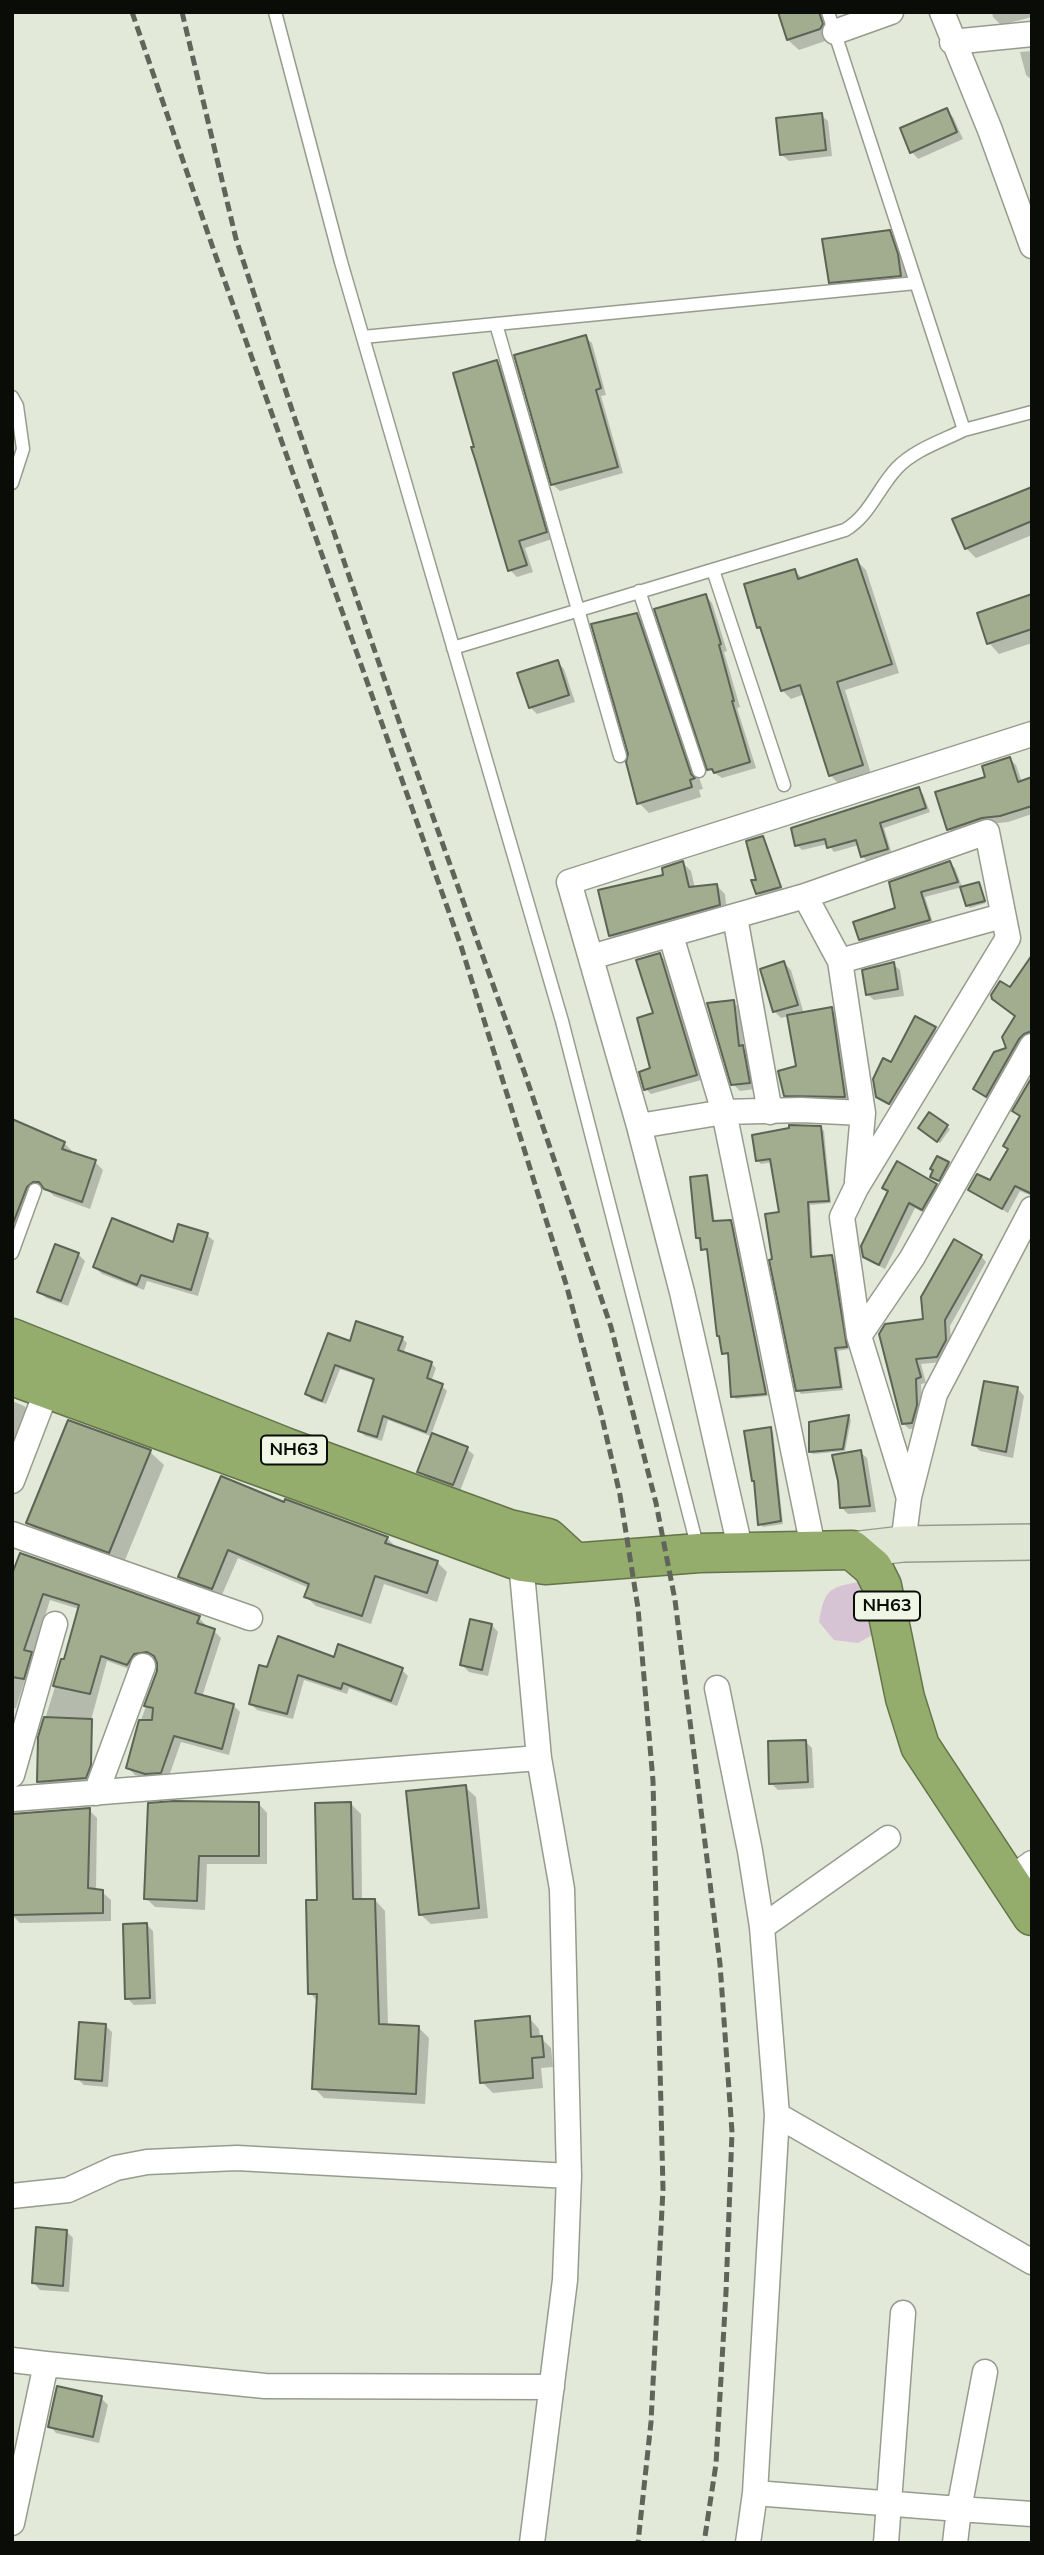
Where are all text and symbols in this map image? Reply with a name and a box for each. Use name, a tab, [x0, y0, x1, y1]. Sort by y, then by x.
road number: NH63	[261, 1436, 327, 1464]
road number: NH63	[854, 1591, 920, 1620]

